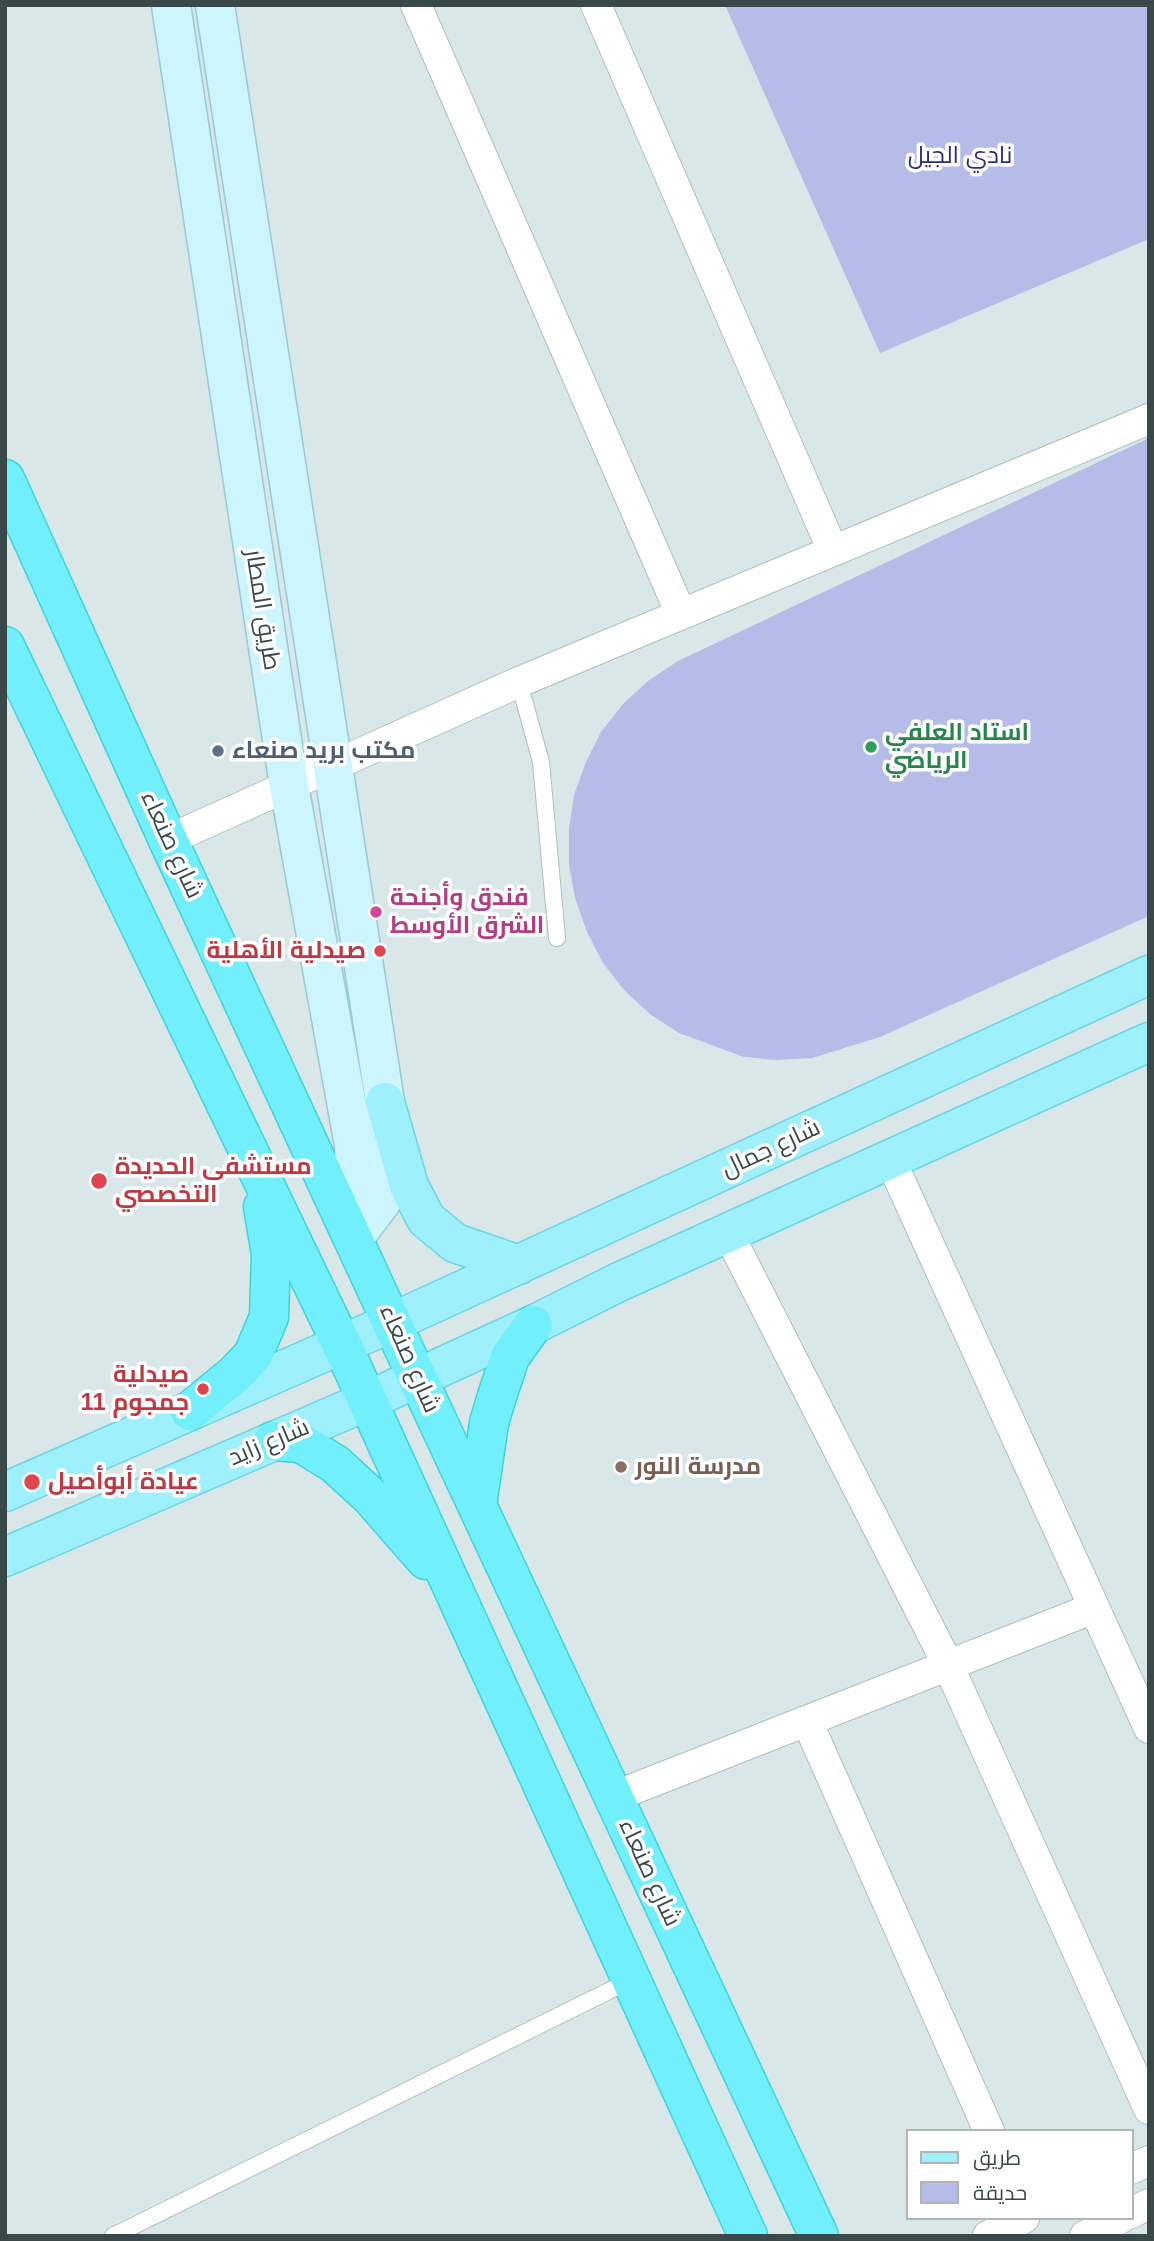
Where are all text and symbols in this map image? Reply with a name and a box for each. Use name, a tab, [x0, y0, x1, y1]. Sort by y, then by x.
park label: نادي الجيل	[908, 142, 1012, 170]
street label: طريق المطار	[238, 547, 286, 673]
place label: استاد العلفي الرياضي	[885, 719, 1029, 775]
place label: مكتب بريد صنعاء	[232, 737, 415, 765]
marker: استاد العلفي الرياضي	[863, 739, 879, 755]
marker: مكتب بريد صنعاء	[210, 743, 226, 759]
street label: شارع صنعاء	[134, 787, 208, 903]
place label: فندق وأجنحة الشرق الأوسط	[390, 884, 544, 940]
marker: فندق وأجنحة الشرق الأوسط	[368, 904, 384, 920]
place label: صيدلية الأهلية	[207, 937, 366, 965]
marker: صيدلية الأهلية	[372, 943, 388, 959]
street label: شارع جمال	[717, 1114, 825, 1184]
place label: مستشفى الحديدة التخصصي	[115, 1153, 312, 1209]
marker: مستشفى الحديدة التخصصي	[89, 1171, 109, 1191]
street label: شارع صنعاء	[372, 1300, 446, 1418]
place label: صيدلية جمجوم 11	[81, 1361, 189, 1417]
marker: صيدلية جمجوم 11	[195, 1381, 211, 1397]
street label: شارع زايد	[224, 1413, 314, 1473]
place label: مدرسة النور	[635, 1453, 761, 1481]
marker: مدرسة النور	[613, 1459, 629, 1475]
place label: عيادة أبوأصيل	[48, 1468, 199, 1496]
marker: عيادة أبوأصيل	[22, 1472, 42, 1492]
street label: شارع صنعاء	[612, 1815, 686, 1931]
legend	[906, 2129, 1133, 2220]
text: طريق	[973, 2146, 1021, 2169]
text: حديقة	[973, 2181, 1027, 2204]

